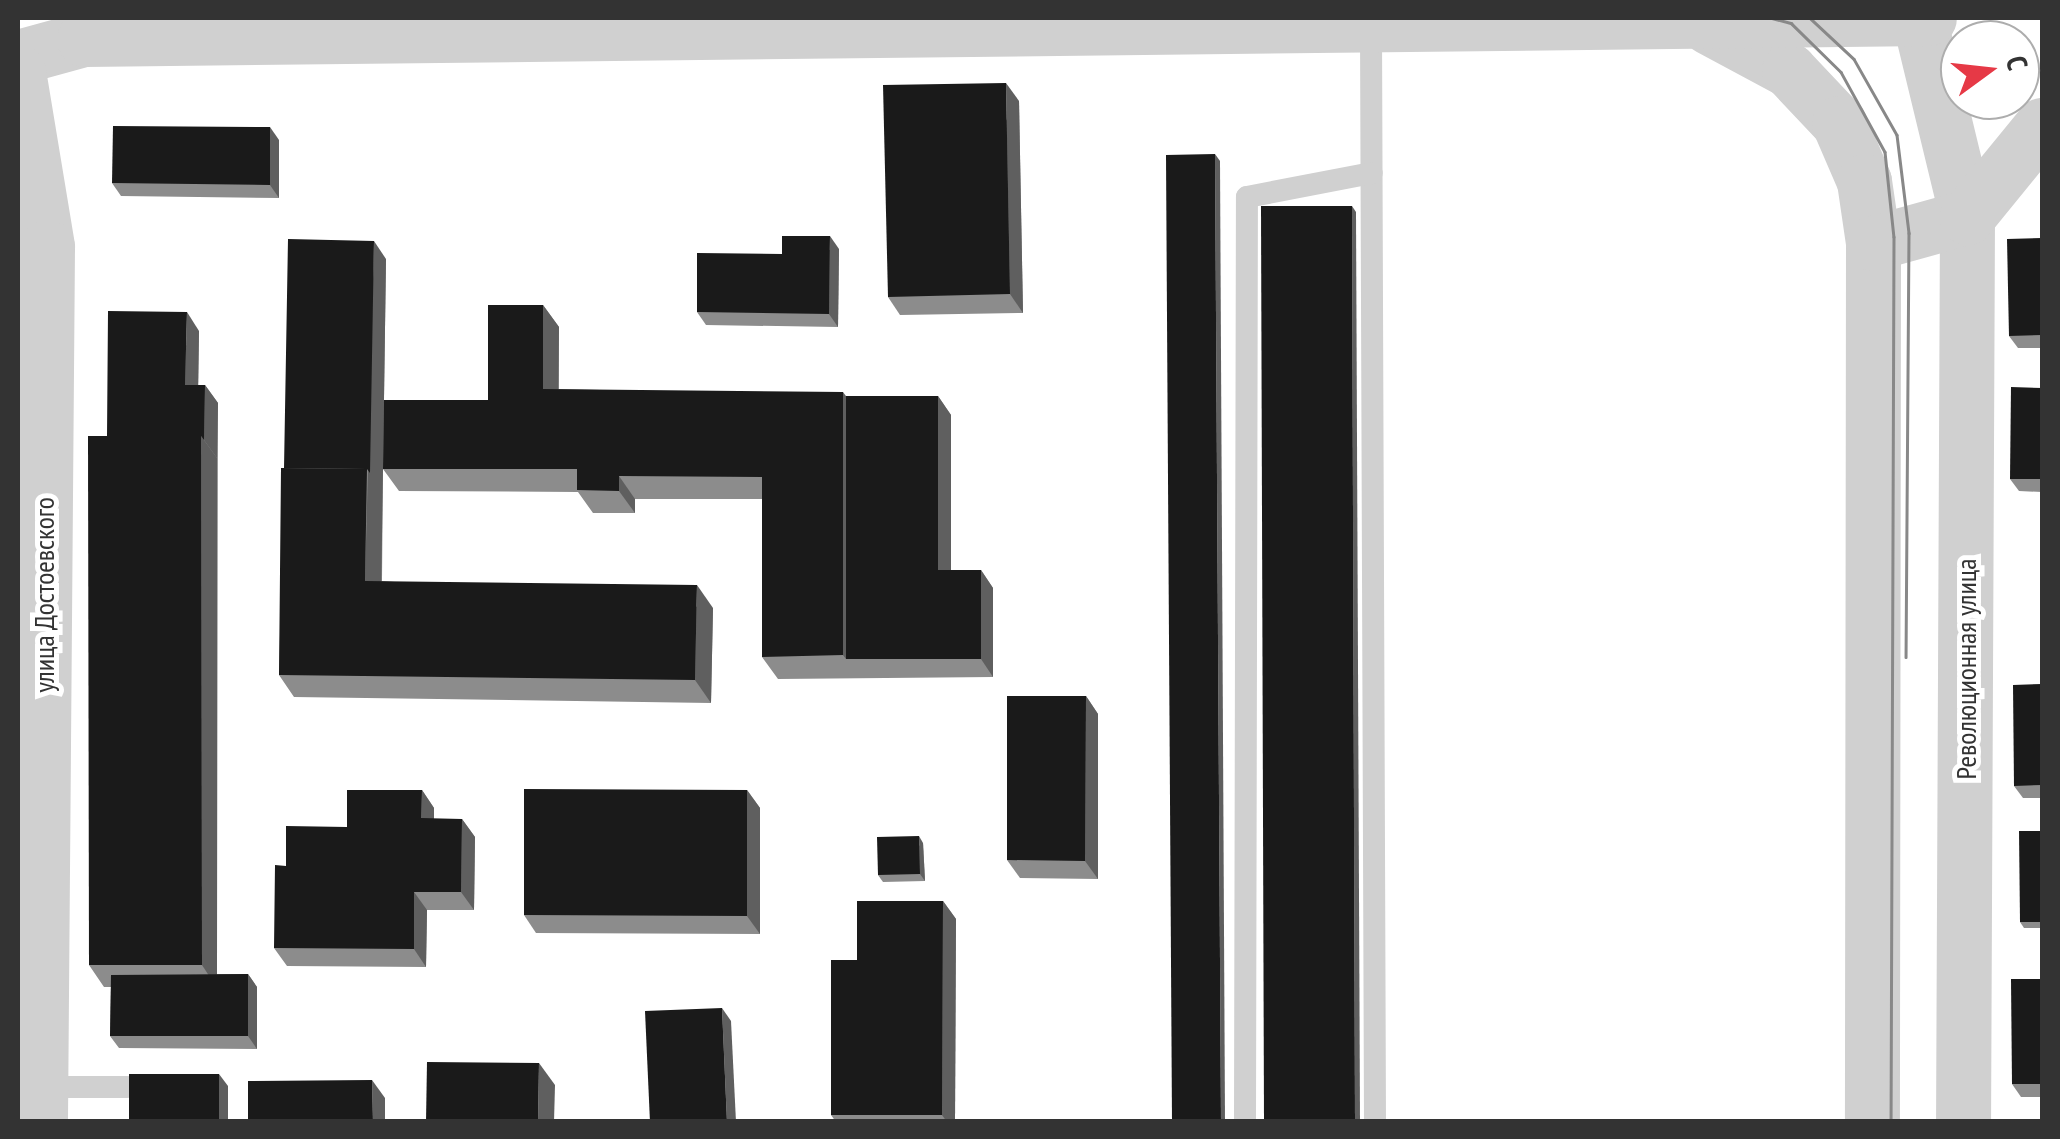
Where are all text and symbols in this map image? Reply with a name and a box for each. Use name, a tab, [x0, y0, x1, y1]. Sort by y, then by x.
north arrow	[1940, 20, 2040, 120]
text: С	[1998, 52, 2037, 74]
street label: улица Достоевского	[27, 497, 61, 693]
street label: Революционная улица	[1949, 559, 1983, 779]

